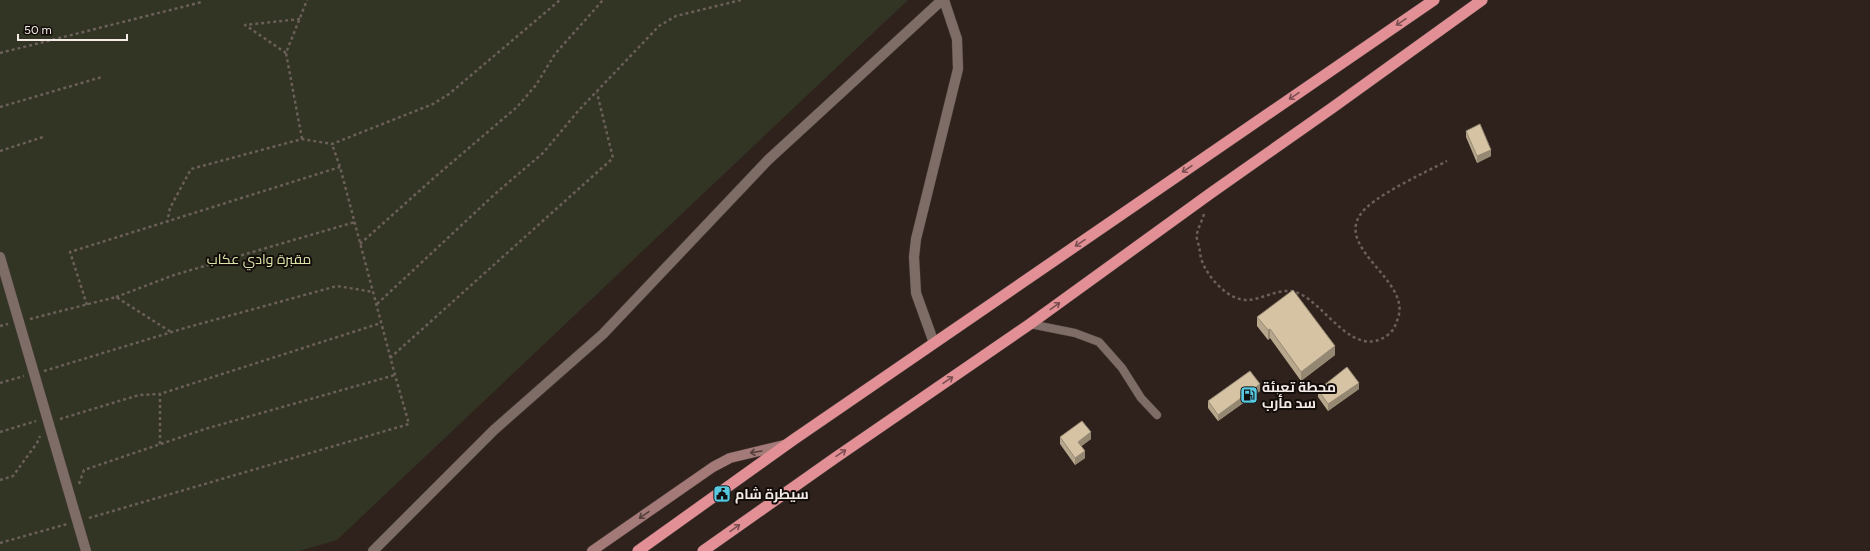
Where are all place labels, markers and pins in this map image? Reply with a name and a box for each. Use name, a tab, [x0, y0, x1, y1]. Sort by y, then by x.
place label: محطة تعبئة سد مأرب	[1262, 379, 1336, 412]
fuel station icon: محطة تعبئة سد مأرب	[1239, 385, 1259, 405]
public building icon: سيطرة شام	[712, 484, 732, 504]
place label: سيطرة شام	[735, 486, 809, 504]

